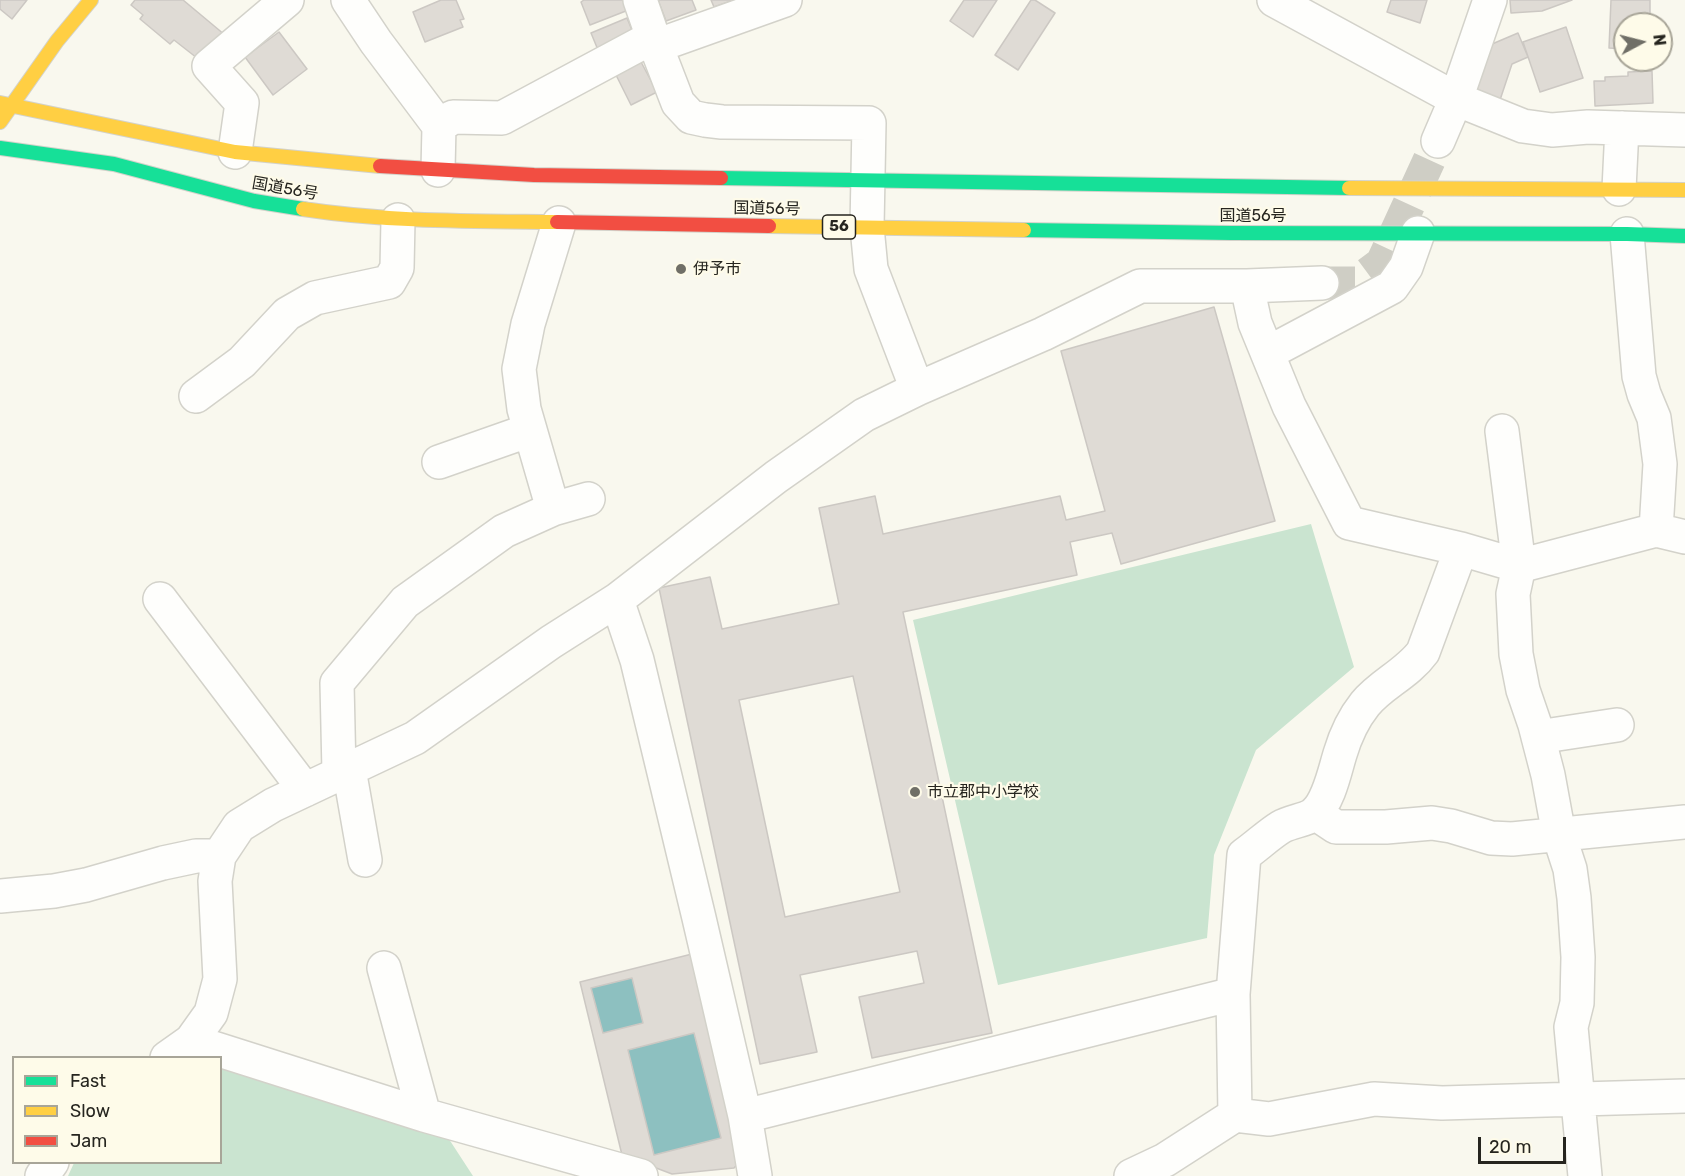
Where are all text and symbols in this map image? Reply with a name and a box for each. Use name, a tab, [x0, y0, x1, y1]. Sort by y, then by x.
north arrow	[1613, 12, 1673, 72]
text: N	[1649, 33, 1670, 47]
street label: 国道56号	[250, 174, 320, 204]
street label: 国道56号	[733, 199, 801, 219]
street label: 国道56号	[1219, 206, 1287, 226]
road number: 56	[822, 215, 856, 239]
place label: 伊予市	[693, 259, 741, 279]
marker: 伊予市	[674, 262, 688, 276]
place label: 市立郡中小学校	[927, 782, 1039, 802]
marker: 市立郡中小学校	[908, 785, 922, 799]
legend	[12, 1056, 222, 1164]
text: Fast	[70, 1070, 106, 1092]
text: Slow	[70, 1100, 110, 1122]
scale bar	[1481, 1125, 1570, 1163]
text: Jam	[70, 1130, 107, 1152]
text: 20 m	[1489, 1136, 1531, 1158]

